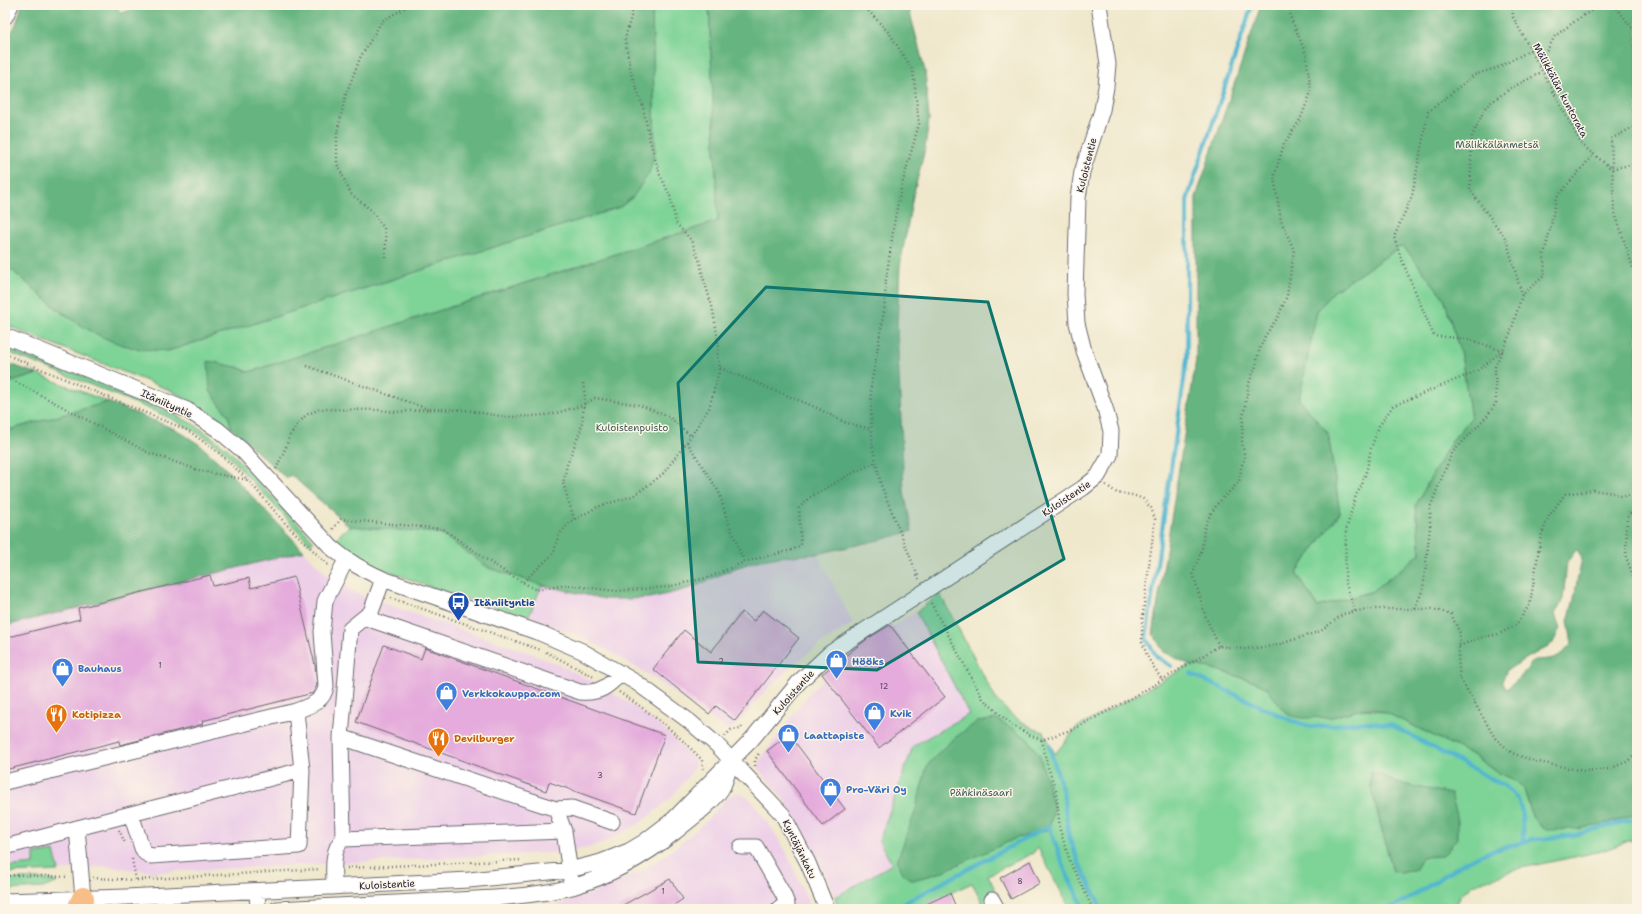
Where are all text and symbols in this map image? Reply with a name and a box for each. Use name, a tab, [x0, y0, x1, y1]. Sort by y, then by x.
street label: Mälikkälän kuntorata	[1530, 41, 1591, 140]
street label: Kuloistentie	[1073, 136, 1100, 194]
park label: Mälikkälänmetsä	[1455, 138, 1539, 151]
street label: Itäniityntie	[139, 386, 195, 421]
park label: Kuloistenpuisto	[596, 421, 668, 434]
street label: Kuloistentie	[1039, 477, 1093, 520]
bus stop icon: Itäniityntie	[445, 589, 471, 622]
place label: Itäniityntie	[474, 596, 535, 609]
shop icon: Hööks	[823, 648, 849, 681]
shop icon: Bauhaus	[50, 655, 76, 688]
place label: Hööks	[852, 655, 884, 668]
house number: 2	[718, 656, 724, 667]
house number: 1	[158, 660, 162, 671]
place label: Bauhaus	[78, 662, 122, 675]
street label: Kuloistentie	[770, 667, 817, 718]
shop icon: Verkkokauppa.com	[434, 680, 460, 713]
house number: 12	[880, 681, 889, 692]
place label: Verkkokauppa.com	[462, 687, 560, 700]
shop icon: Kvik	[861, 700, 887, 733]
restaurant icon: Kotipizza	[43, 701, 69, 734]
place label: Kvik	[890, 707, 912, 720]
place label: Kotipizza	[72, 708, 121, 721]
shop icon: Laattapiste	[775, 722, 801, 755]
restaurant icon: Devilburger	[425, 725, 451, 758]
place label: Laattapiste	[804, 729, 864, 742]
place label: Devilburger	[454, 732, 515, 745]
house number: 3	[597, 770, 603, 781]
shop icon: Pro-Väri Oy	[817, 776, 843, 809]
place label: Pro-Väri Oy	[846, 783, 907, 796]
park label: Pähkinäsaari	[950, 786, 1012, 799]
street label: Kyntäjänkatu	[780, 817, 820, 881]
house number: 8	[1017, 876, 1023, 887]
street label: Kuloistentie	[359, 877, 416, 892]
house number: 1	[661, 886, 665, 897]

